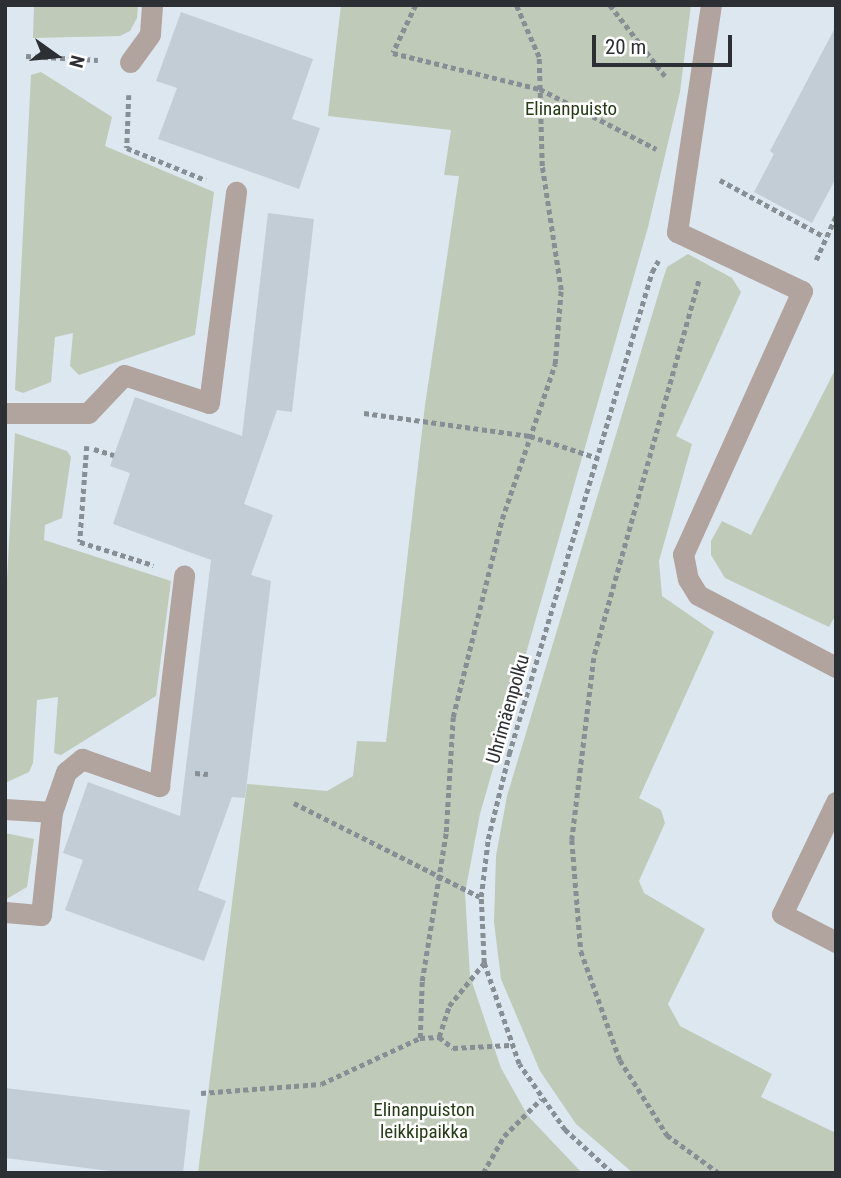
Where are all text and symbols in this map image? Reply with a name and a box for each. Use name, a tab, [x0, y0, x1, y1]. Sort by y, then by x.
north arrow	[21, 21, 91, 91]
scale bar	[596, 21, 736, 65]
text: 20 m	[605, 35, 646, 59]
text: N	[64, 53, 89, 70]
park label: Elinanpuisto	[525, 98, 617, 120]
street label: Uhrimäenpolku	[482, 652, 534, 766]
park label: Elinanpuiston leikkipaikka	[373, 1099, 475, 1143]

